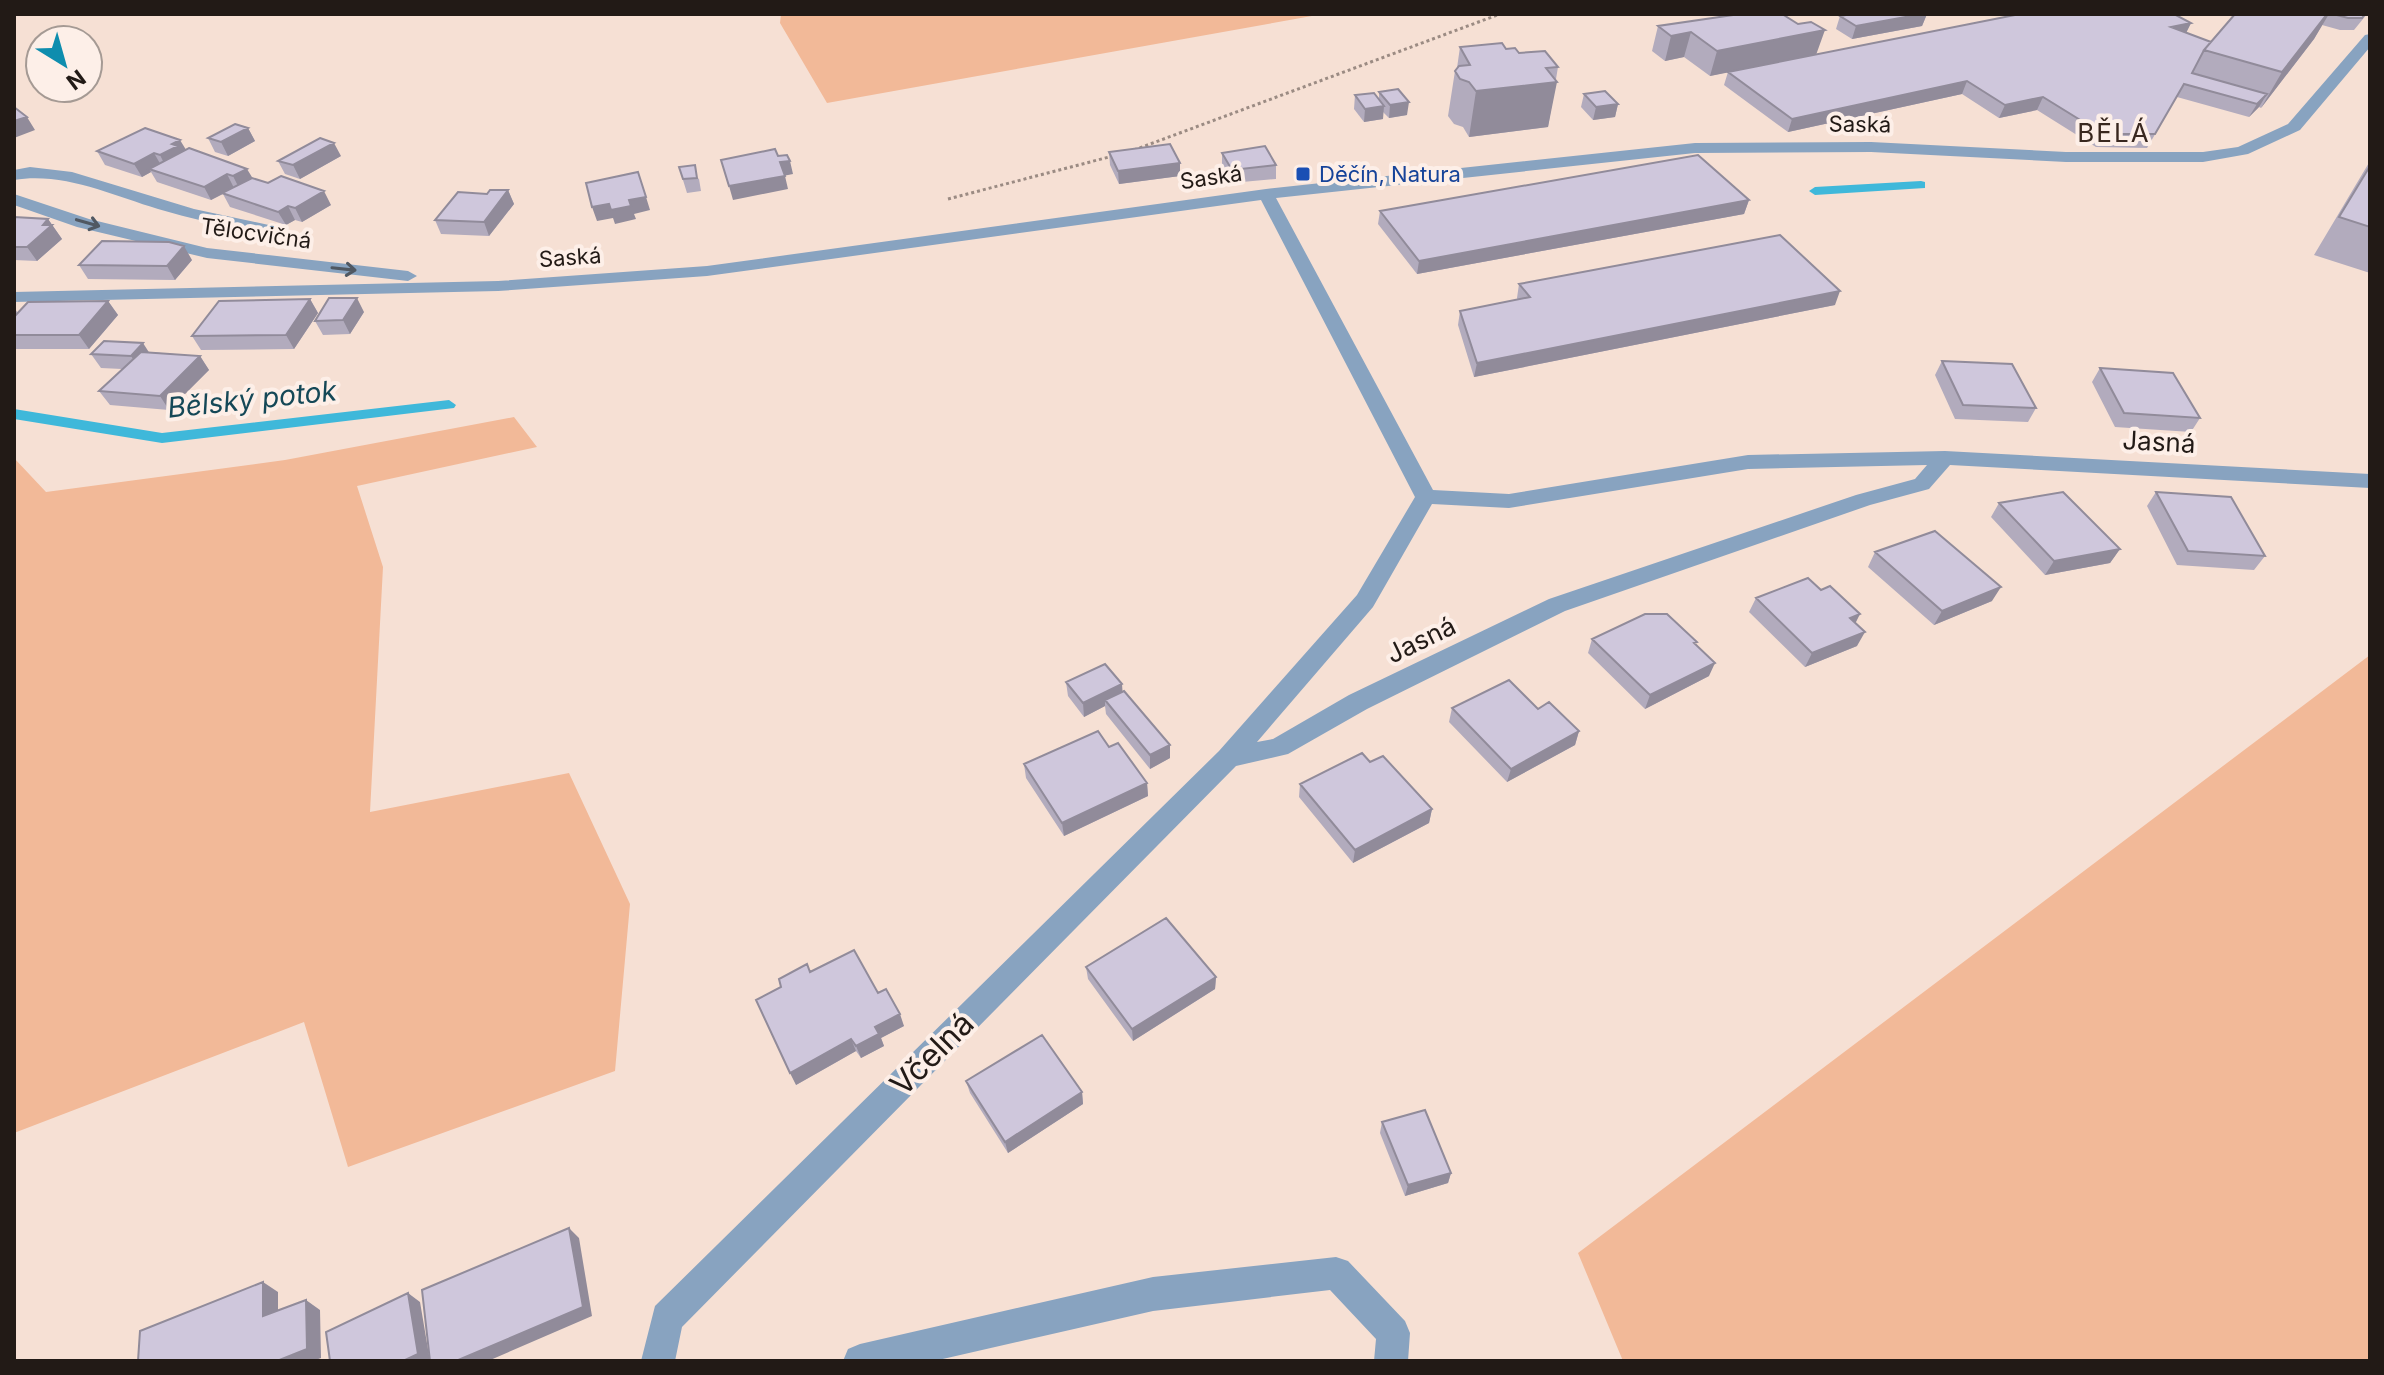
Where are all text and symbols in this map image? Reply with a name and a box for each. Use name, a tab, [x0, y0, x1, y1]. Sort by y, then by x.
north arrow	[24, 24, 104, 104]
text: N	[62, 65, 91, 95]
street label: Saská	[1829, 110, 1891, 138]
district label: BĚLÁ	[2077, 117, 2151, 148]
street label: Saská	[1178, 160, 1244, 194]
place label: Děčín, Natura	[1319, 161, 1461, 187]
marker: Děčín, Natura	[1294, 165, 1312, 183]
street label: Tělocvičná	[199, 212, 313, 254]
one-way arrow	[75, 217, 101, 232]
street label: Saská	[538, 242, 602, 272]
one-way arrow	[330, 261, 356, 276]
water label: Bělský potok	[166, 373, 339, 425]
street label: Jasná	[2122, 424, 2196, 459]
street label: Jasná	[1381, 610, 1460, 670]
street label: Včelná	[882, 1004, 982, 1104]

